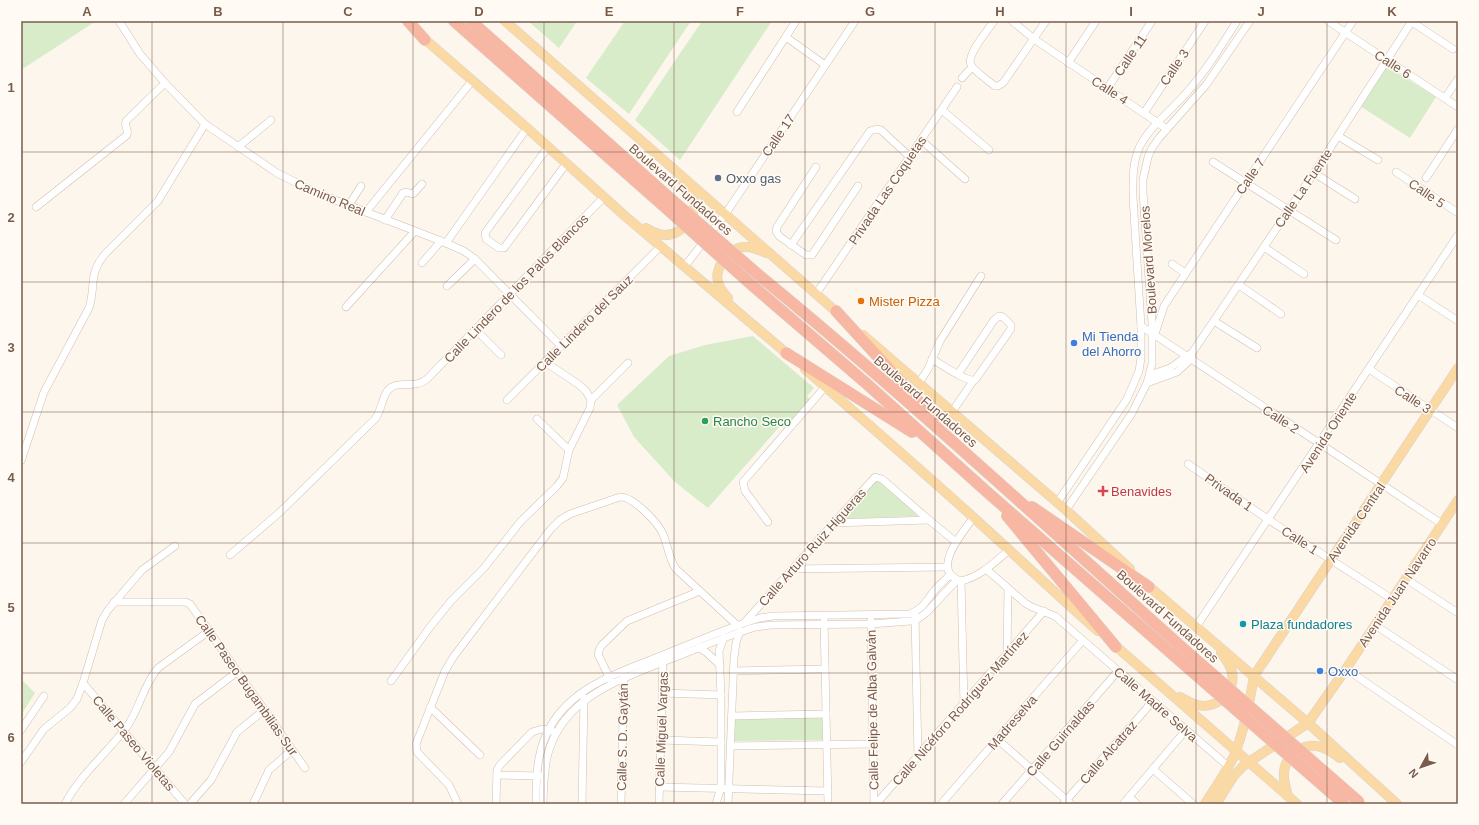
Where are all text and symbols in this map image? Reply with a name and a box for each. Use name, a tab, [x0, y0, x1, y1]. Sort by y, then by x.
text: A	[82, 4, 92, 19]
text: B	[213, 4, 223, 19]
text: C	[343, 4, 353, 19]
text: D	[474, 4, 484, 19]
text: E	[605, 4, 614, 19]
text: F	[736, 4, 744, 19]
text: G	[865, 4, 875, 19]
text: H	[995, 4, 1005, 19]
text: I	[1129, 4, 1133, 19]
text: J	[1257, 4, 1265, 19]
text: K	[1387, 4, 1397, 19]
street label: Calle 11	[1111, 32, 1150, 79]
street label: Calle 3	[1157, 46, 1192, 88]
street label: Calle 6	[1372, 47, 1414, 82]
street label: Calle 4	[1089, 73, 1131, 108]
text: 1	[7, 80, 15, 95]
street label: Calle 17	[759, 111, 798, 159]
street label: Privada Las Coquetas	[845, 133, 930, 247]
street label: Boulevard Fundadores	[626, 141, 736, 239]
street label: Calle La Fuente	[1272, 146, 1335, 231]
street label: Calle 7	[1233, 155, 1268, 197]
place label: Oxxo gas	[726, 171, 781, 186]
marker: Oxxo gas	[713, 173, 723, 183]
street label: Camino Real	[292, 176, 367, 219]
street label: Calle 5	[1406, 176, 1448, 211]
street label: Boulevard Morelos	[1137, 205, 1160, 315]
text: 2	[7, 210, 15, 225]
street label: Calle Lindero de los Palos Blancos	[441, 211, 592, 366]
street label: Calle Lindero del Sauz	[533, 272, 636, 375]
place label: Mister Pizza	[869, 294, 941, 309]
marker: Mister Pizza	[856, 296, 866, 306]
place label: Mi Tienda del Ahorro	[1082, 329, 1141, 359]
marker: Mi Tienda del Ahorro	[1069, 338, 1079, 348]
text: 3	[7, 340, 15, 355]
street label: Boulevard Fundadores	[871, 353, 981, 451]
street label: Calle 3	[1392, 382, 1434, 417]
street label: Avenida Oriente	[1297, 389, 1360, 475]
street label: Calle 2	[1260, 402, 1302, 437]
place label: Rancho Seco	[713, 414, 791, 429]
marker: Rancho Seco	[700, 416, 710, 426]
text: 4	[7, 470, 15, 485]
street label: Privada 1	[1202, 471, 1256, 514]
street label: Avenida Central	[1324, 480, 1388, 565]
place label: Benavides	[1111, 484, 1172, 499]
street label: Calle Arturo Ruiz Higueras	[756, 485, 870, 609]
marker: Benavides	[1098, 486, 1108, 496]
street label: Calle 1	[1279, 523, 1321, 558]
street label: Avenida Juan Navarro	[1355, 535, 1440, 650]
street label: Boulevard Fundadores	[1114, 567, 1222, 666]
text: 5	[7, 600, 15, 615]
street label: Calle Paseo Bugambilias Sur	[192, 612, 301, 759]
place label: Plaza fundadores	[1251, 617, 1353, 632]
marker: Plaza fundadores	[1238, 619, 1248, 629]
street label: Calle Nicéforo Rodríguez Martínez	[889, 628, 1031, 789]
street label: Calle Felipe de Alba Galván	[864, 630, 881, 790]
street label: Calle Madre Selva	[1111, 664, 1201, 745]
place label: Oxxo	[1328, 664, 1358, 679]
marker: Oxxo	[1315, 666, 1325, 676]
street label: Calle Miguel Vargas	[652, 671, 671, 787]
street label: Calle S. D. Gaytán	[614, 683, 631, 791]
street label: Madreselva	[985, 691, 1041, 753]
street label: Calle Paseo Violetas	[89, 693, 178, 794]
street label: Calle Guirnaldas	[1023, 697, 1098, 780]
street label: Calle Alcatraz	[1077, 717, 1140, 787]
text: 6	[7, 730, 15, 745]
north arrow	[1401, 747, 1441, 787]
text: N	[1406, 766, 1420, 780]

